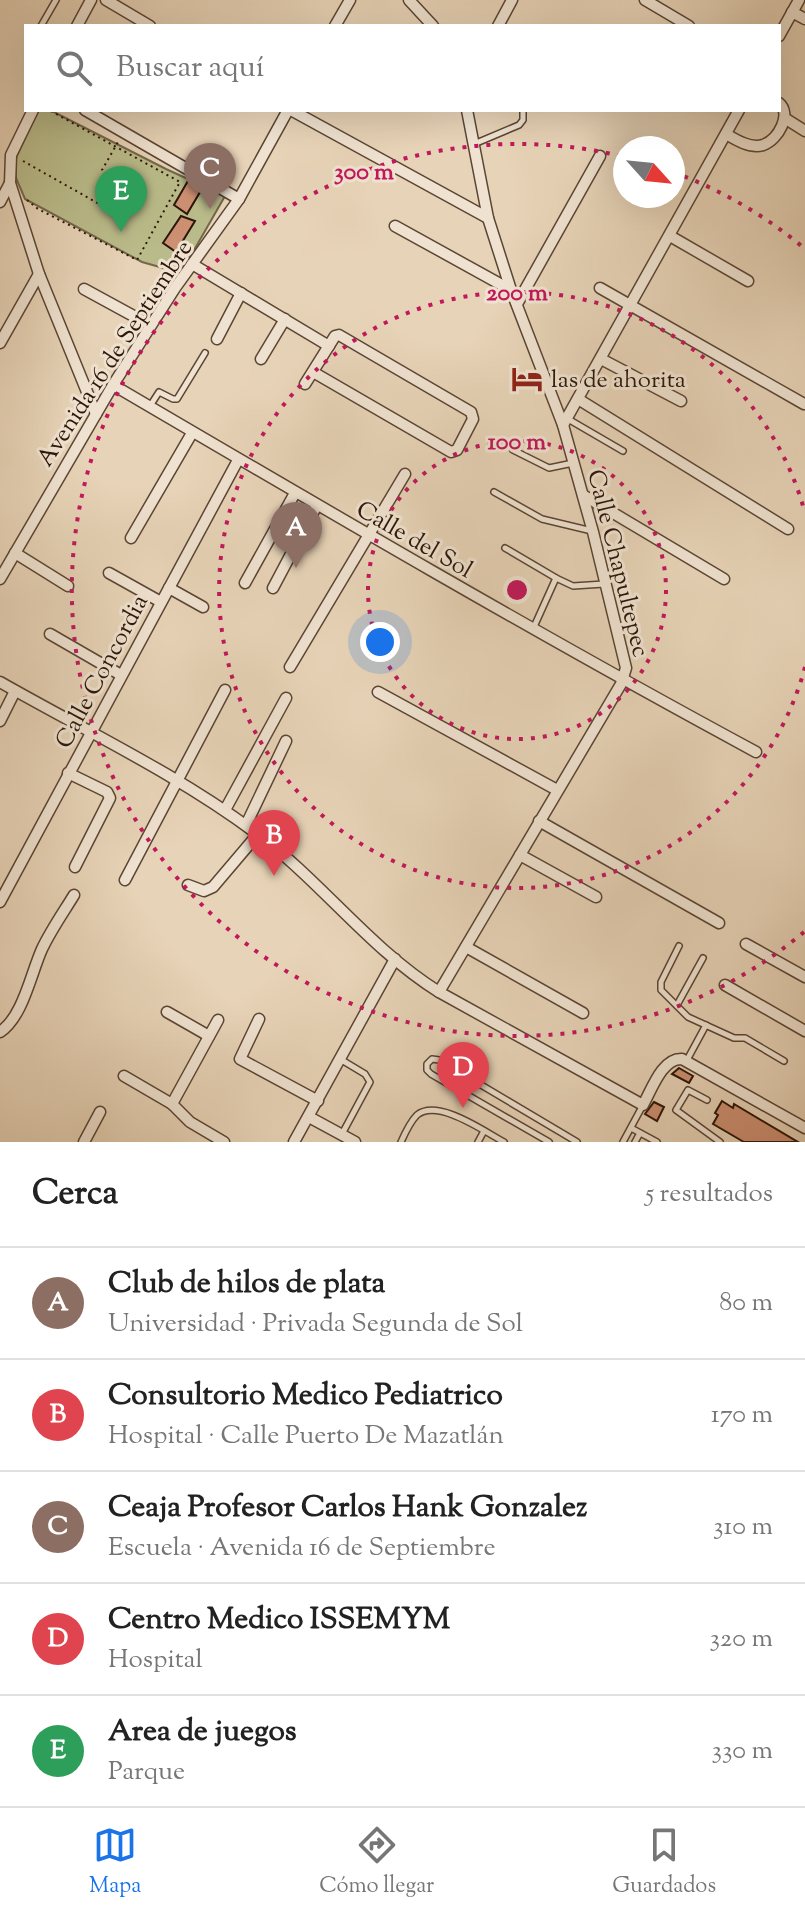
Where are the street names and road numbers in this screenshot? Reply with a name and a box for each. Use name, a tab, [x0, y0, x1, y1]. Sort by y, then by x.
street label: Avenida 16 de Septiembre	[29, 234, 202, 474]
street label: Calle Chapultepec	[577, 466, 657, 661]
street label: Calle del Sol	[349, 494, 479, 588]
street label: Calle Concordia	[48, 589, 158, 755]

